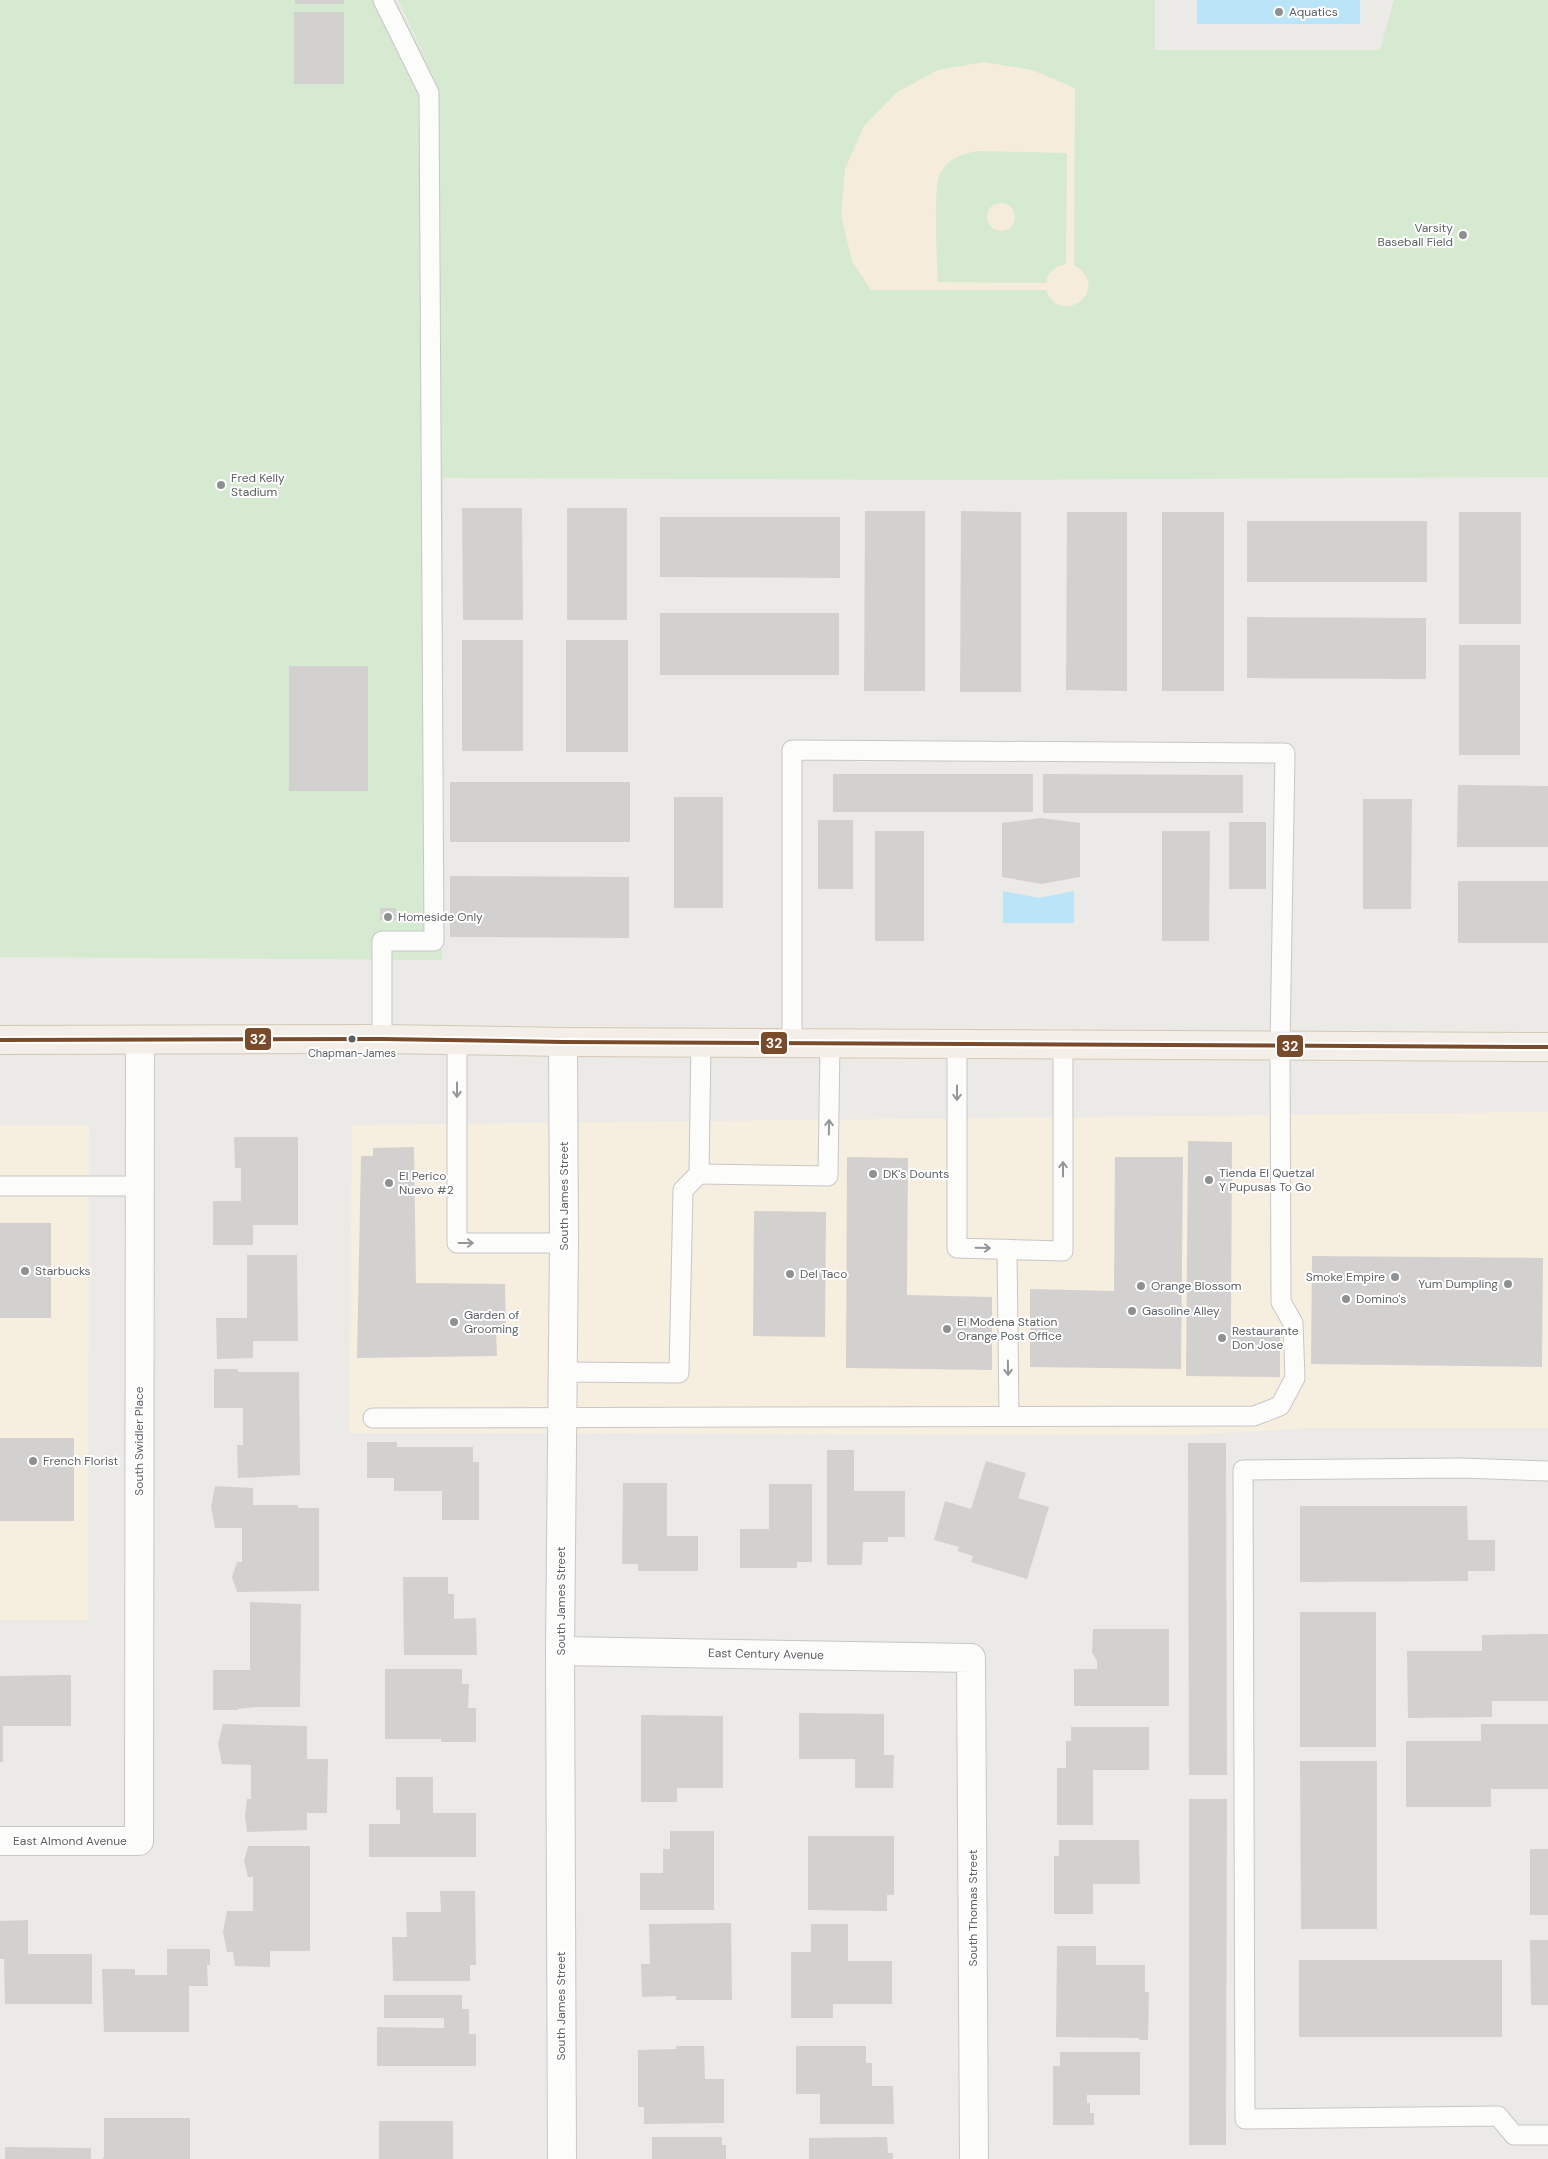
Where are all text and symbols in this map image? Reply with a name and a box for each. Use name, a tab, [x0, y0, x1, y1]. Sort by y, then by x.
place label: Aquatics	[1289, 4, 1338, 20]
marker: Aquatics	[1273, 6, 1285, 18]
place label: Varsity Baseball Field	[1377, 220, 1453, 250]
marker: Varsity Baseball Field	[1457, 229, 1469, 241]
place label: Fred Kelly Stadium	[231, 470, 285, 500]
marker: Fred Kelly Stadium	[215, 479, 227, 491]
place label: Homeside Only	[398, 909, 483, 925]
marker: Homeside Only	[382, 911, 394, 923]
line badge: 32	[244, 1027, 272, 1051]
text: 32	[250, 1030, 266, 1048]
line badge: 32	[760, 1031, 788, 1055]
marker: Chapman-James	[347, 1034, 357, 1044]
text: 32	[766, 1034, 782, 1052]
line badge: 32	[1276, 1034, 1304, 1058]
text: 32	[1282, 1037, 1298, 1055]
place label: Chapman-James	[308, 1046, 396, 1060]
one-way arrow	[452, 1082, 462, 1098]
one-way arrow	[952, 1084, 962, 1101]
one-way arrow	[824, 1119, 834, 1136]
street label: South James Street	[556, 1141, 572, 1251]
one-way arrow	[1058, 1161, 1068, 1178]
place label: Tienda El Quetzal Y Pupusas To Go	[1219, 1165, 1314, 1195]
place label: DK's Dounts	[883, 1166, 949, 1182]
place label: El Perico Nuevo #2	[399, 1168, 454, 1198]
marker: DK's Dounts	[867, 1168, 879, 1180]
marker: Tienda El Quetzal Y Pupusas To Go	[1203, 1174, 1215, 1186]
marker: El Perico Nuevo #2	[383, 1177, 395, 1189]
one-way arrow	[458, 1238, 474, 1248]
one-way arrow	[974, 1243, 991, 1253]
place label: Starbucks	[35, 1263, 91, 1279]
marker: Starbucks	[19, 1265, 31, 1277]
place label: Del Taco	[800, 1266, 847, 1282]
marker: Del Taco	[784, 1268, 796, 1280]
place label: Smoke Empire	[1306, 1269, 1385, 1285]
marker: Smoke Empire	[1389, 1271, 1401, 1283]
place label: Yum Dumpling	[1418, 1276, 1498, 1292]
place label: Orange Blossom	[1151, 1278, 1242, 1294]
marker: Yum Dumpling	[1502, 1278, 1514, 1290]
marker: Orange Blossom	[1135, 1280, 1147, 1292]
place label: Domino's	[1356, 1291, 1406, 1307]
marker: Domino's	[1340, 1293, 1352, 1305]
place label: Gasoline Alley	[1142, 1303, 1220, 1319]
marker: Gasoline Alley	[1126, 1305, 1138, 1317]
place label: Garden of Grooming	[464, 1307, 519, 1337]
place label: El Modena Station Orange Post Office	[957, 1314, 1062, 1344]
marker: Garden of Grooming	[448, 1316, 460, 1328]
marker: El Modena Station Orange Post Office	[941, 1323, 953, 1335]
place label: Restaurante Don Jose	[1232, 1323, 1299, 1353]
marker: Restaurante Don Jose	[1216, 1332, 1228, 1344]
one-way arrow	[1003, 1359, 1013, 1375]
street label: South Swidler Place	[131, 1386, 147, 1496]
place label: French Florist	[43, 1453, 119, 1469]
marker: French Florist	[27, 1455, 39, 1467]
street label: South James Street	[553, 1546, 569, 1656]
street label: East Century Avenue	[708, 1645, 824, 1663]
street label: East Almond Avenue	[13, 1833, 127, 1849]
street label: South Thomas Street	[965, 1849, 981, 1966]
street label: South James Street	[553, 1951, 569, 2061]

